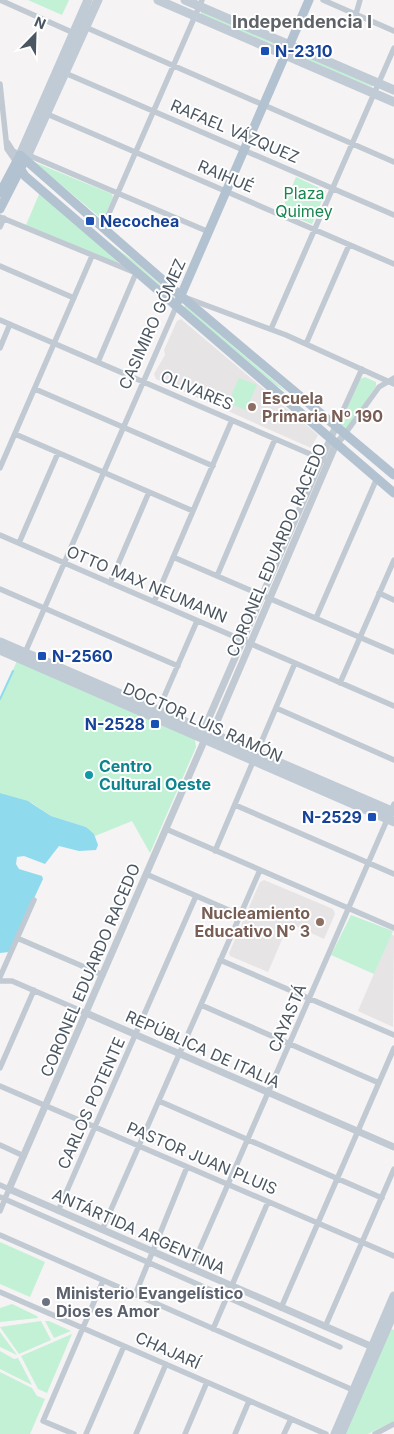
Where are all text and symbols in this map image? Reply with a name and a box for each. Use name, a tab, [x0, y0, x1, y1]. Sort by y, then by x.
north arrow	[10, 10, 60, 60]
district label: Independencia I	[232, 11, 372, 32]
text: N	[32, 13, 49, 32]
place label: N-2310	[275, 41, 333, 61]
marker: N-2310	[259, 45, 271, 57]
street label: RAFAEL VÁZQUEZ	[168, 95, 302, 167]
street label: RAIHUÉ	[195, 155, 257, 197]
park label: Plaza Quimey	[275, 183, 333, 221]
place label: Necochea	[100, 211, 179, 231]
marker: Necochea	[84, 215, 96, 227]
street label: CASIMIRO GÓMEZ	[114, 255, 190, 393]
street label: OLIVARES	[158, 366, 236, 414]
place label: Escuela Primaria Nº 190	[262, 388, 383, 426]
marker: Escuela Primaria Nº 190	[246, 401, 258, 413]
street label: CORONEL EDUARDO RACEDO	[222, 440, 330, 660]
street label: OTTO MAX NEUMANN	[64, 541, 230, 627]
place label: N-2560	[52, 646, 113, 666]
marker: N-2560	[36, 650, 48, 662]
street label: DOCTOR LUIS RAMÓN	[120, 678, 286, 766]
place label: N-2528	[85, 714, 145, 734]
marker: N-2528	[149, 718, 161, 730]
place label: Centro Cultural Oeste	[99, 756, 211, 794]
marker: Centro Cultural Oeste	[83, 769, 95, 781]
place label: N-2529	[302, 807, 362, 827]
marker: N-2529	[366, 811, 378, 823]
street label: CORONEL EDUARDO RACEDO	[36, 860, 144, 1080]
place label: Nucleamiento Educativo N° 3	[195, 903, 310, 941]
marker: Nucleamiento Educativo N° 3	[314, 916, 326, 928]
street label: CAYASTÁ	[264, 981, 310, 1055]
street label: REPÚBLICA DE ITALIA	[123, 1006, 283, 1092]
street label: CARLOS POTENTE	[53, 1034, 129, 1172]
street label: PASTOR JUAN PLUIS	[124, 1117, 280, 1199]
street label: ANTÁRTIDA ARGENTINA	[49, 1184, 229, 1278]
place label: Ministerio Evangelístico Dios es Amor	[56, 1283, 244, 1321]
marker: Ministerio Evangelístico Dios es Amor	[40, 1296, 52, 1308]
street label: CHAJARÍ	[132, 1327, 204, 1373]

